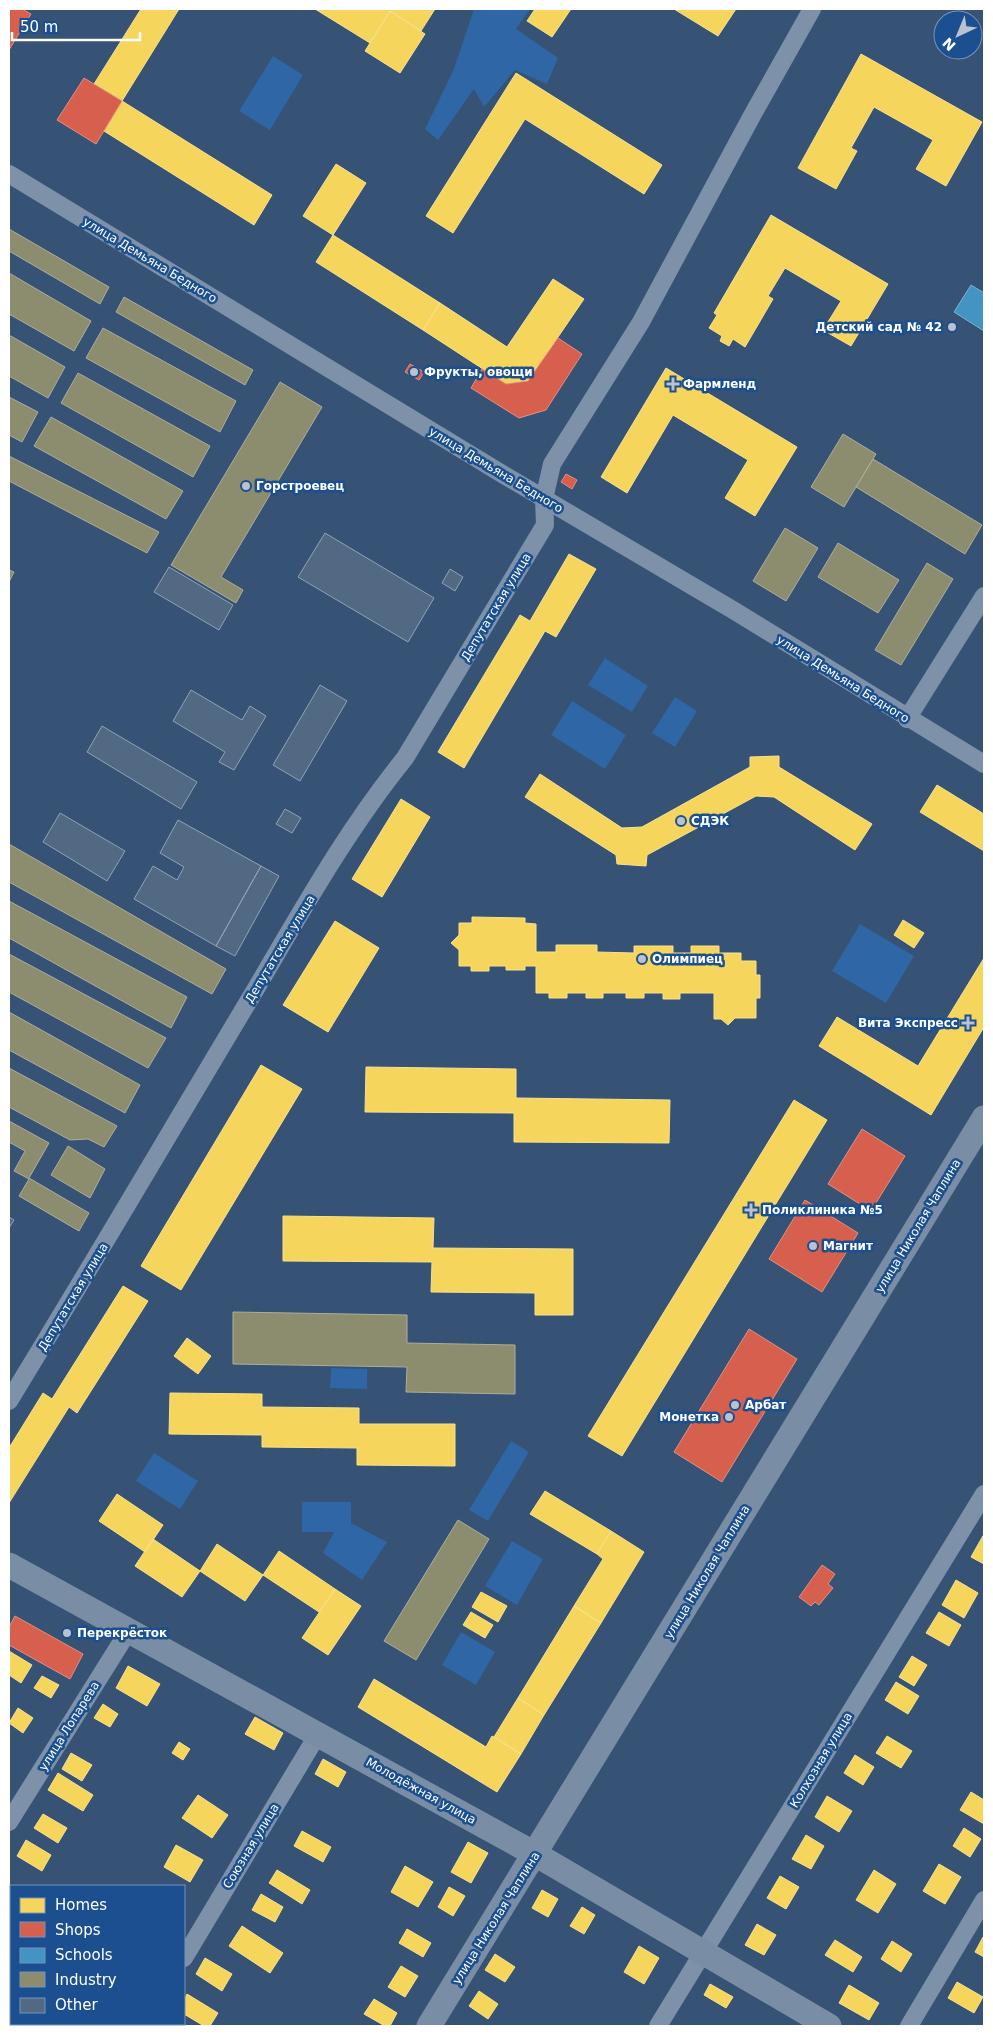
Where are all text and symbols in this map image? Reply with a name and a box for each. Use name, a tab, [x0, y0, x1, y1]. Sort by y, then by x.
scale bar	[12, 10, 140, 42]
north arrow	[933, 10, 983, 60]
text: 50 m	[20, 18, 58, 36]
text: N	[939, 35, 959, 54]
street label: улица Демьяна Бедного	[80, 214, 220, 306]
place label: Детский сад № 42	[816, 320, 942, 334]
marker: Детский сад № 42	[946, 321, 958, 333]
place label: Фрукты, овощи	[424, 365, 533, 379]
marker: Фрукты, овощи	[408, 366, 420, 378]
place label: Фармленд	[683, 377, 757, 391]
marker: Фармленд	[667, 378, 679, 390]
street label: улица Демьяна Бедного	[426, 424, 566, 516]
place label: Горстроевец	[256, 479, 344, 493]
marker: Горстроевец	[240, 480, 252, 492]
street label: Депутатская улица	[458, 551, 534, 663]
street label: улица Демьяна Бедного	[774, 632, 912, 726]
place label: СДЭК	[691, 814, 729, 828]
marker: СДЭК	[675, 815, 687, 827]
street label: Депутатская улица	[242, 893, 318, 1005]
place label: Олимпиец	[652, 952, 723, 966]
marker: Олимпиец	[636, 953, 648, 965]
place label: Вита Экспресс	[858, 1016, 958, 1030]
marker: Вита Экспресс	[962, 1017, 974, 1029]
street label: улица Николая Чаплина	[872, 1157, 964, 1295]
marker: Поликлиника №5	[744, 1203, 758, 1217]
place label: Поликлиника №5	[762, 1203, 883, 1217]
place label: Магнит	[823, 1239, 873, 1253]
marker: Магнит	[807, 1240, 819, 1252]
street label: Депутатская улица	[35, 1241, 111, 1353]
place label: Арбат	[745, 1398, 786, 1412]
marker: Арбат	[729, 1399, 741, 1411]
place label: Монетка	[659, 1410, 719, 1424]
marker: Монетка	[723, 1411, 735, 1423]
street label: улица Николая Чаплина	[661, 1503, 753, 1641]
place label: Перекрёсток	[77, 1626, 167, 1640]
marker: Перекрёсток	[61, 1627, 73, 1639]
street label: улица Лопарева	[36, 1679, 102, 1773]
street label: Колхозная улица	[787, 1710, 855, 1810]
street label: Молодёжная улица	[364, 1755, 478, 1827]
street label: Союзная улица	[220, 1801, 282, 1891]
street label: улица Николая Чаплина	[449, 1849, 543, 1987]
legend	[10, 1885, 185, 2025]
text: Homes	[55, 1896, 107, 1914]
text: Shops	[55, 1921, 101, 1939]
text: Schools	[55, 1946, 113, 1964]
text: Industry	[55, 1971, 117, 1989]
text: Other	[55, 1996, 98, 2014]

